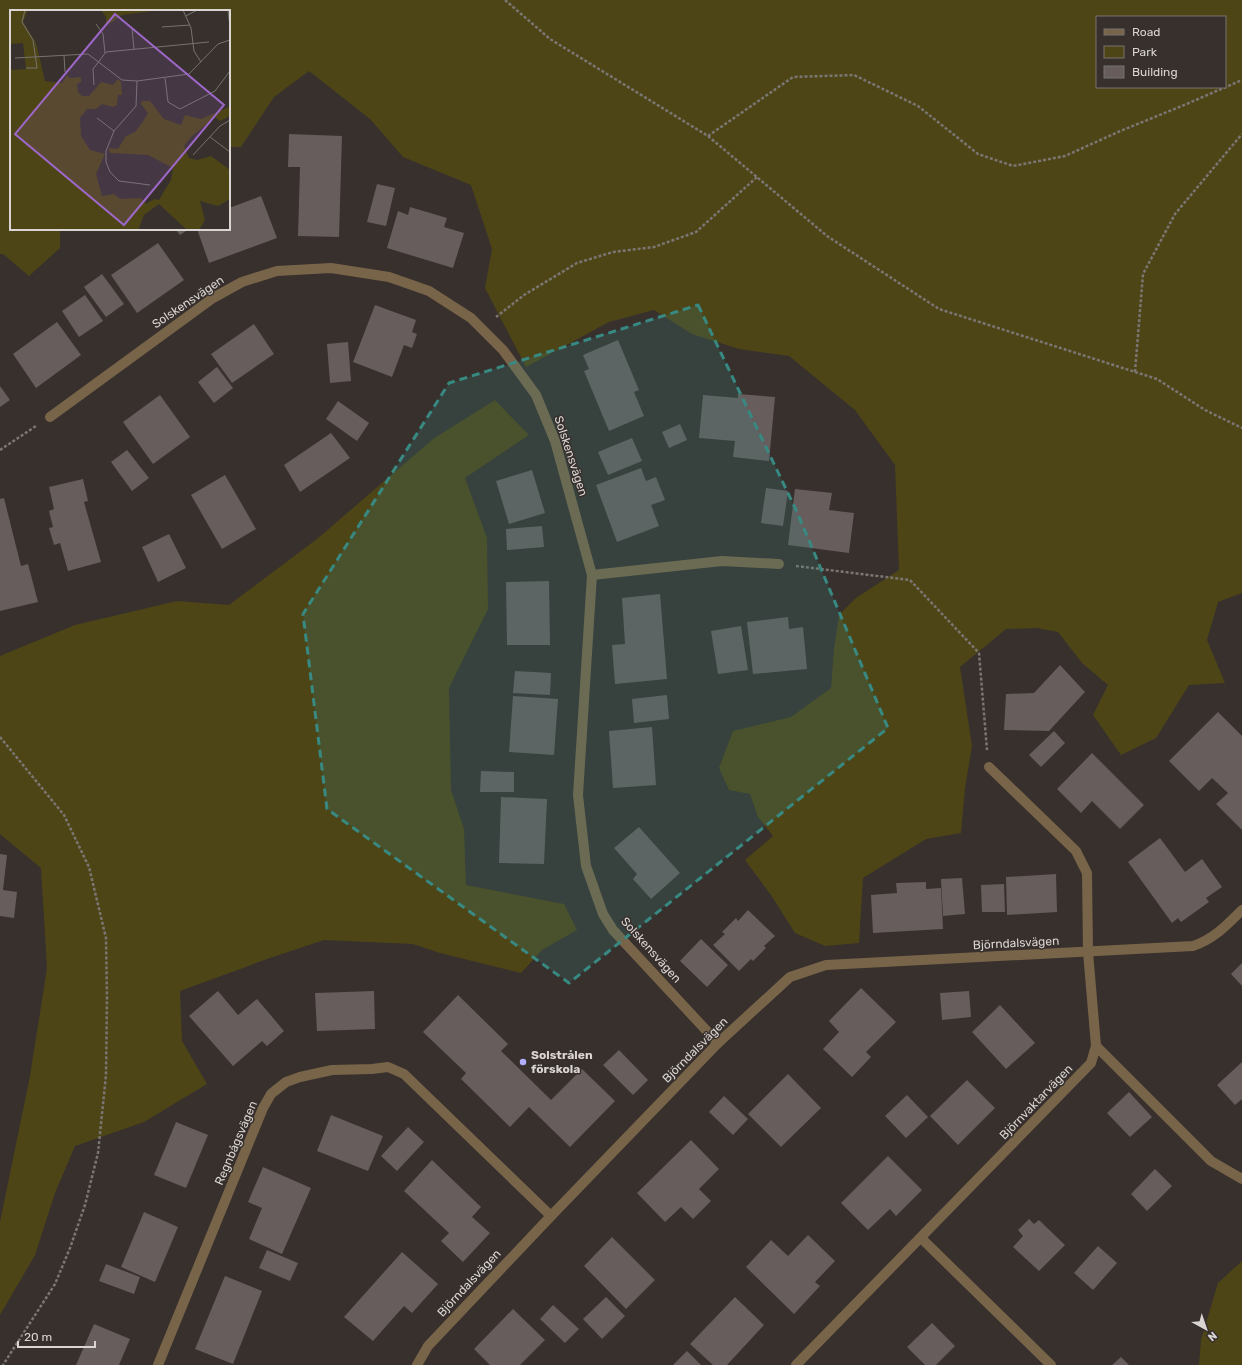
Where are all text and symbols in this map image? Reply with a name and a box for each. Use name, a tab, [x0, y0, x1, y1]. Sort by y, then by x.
inset map	[10, 10, 230, 230]
legend	[1096, 16, 1226, 88]
text: Road	[1132, 25, 1160, 39]
text: Park	[1132, 45, 1158, 59]
text: Building	[1132, 65, 1178, 79]
street label: Solskensvägen	[150, 273, 226, 331]
street label: Solskensvägen	[551, 414, 591, 498]
street label: Solskensvägen	[618, 914, 684, 986]
street label: Björndalsvägen	[972, 934, 1060, 952]
street label: Björndalsvägen	[659, 1014, 731, 1086]
place label: Solstrålen förskola	[531, 1048, 593, 1076]
marker: Solstrålen förskola	[518, 1057, 528, 1067]
street label: Björnvaktarvägen	[997, 1062, 1075, 1142]
street label: Regnbågsvägen	[212, 1099, 260, 1187]
street label: Björndalsvägen	[434, 1247, 504, 1319]
north arrow	[1186, 1309, 1226, 1349]
scale bar	[18, 1323, 95, 1349]
text: N	[1205, 1329, 1219, 1344]
text: 20 m	[24, 1330, 52, 1344]

